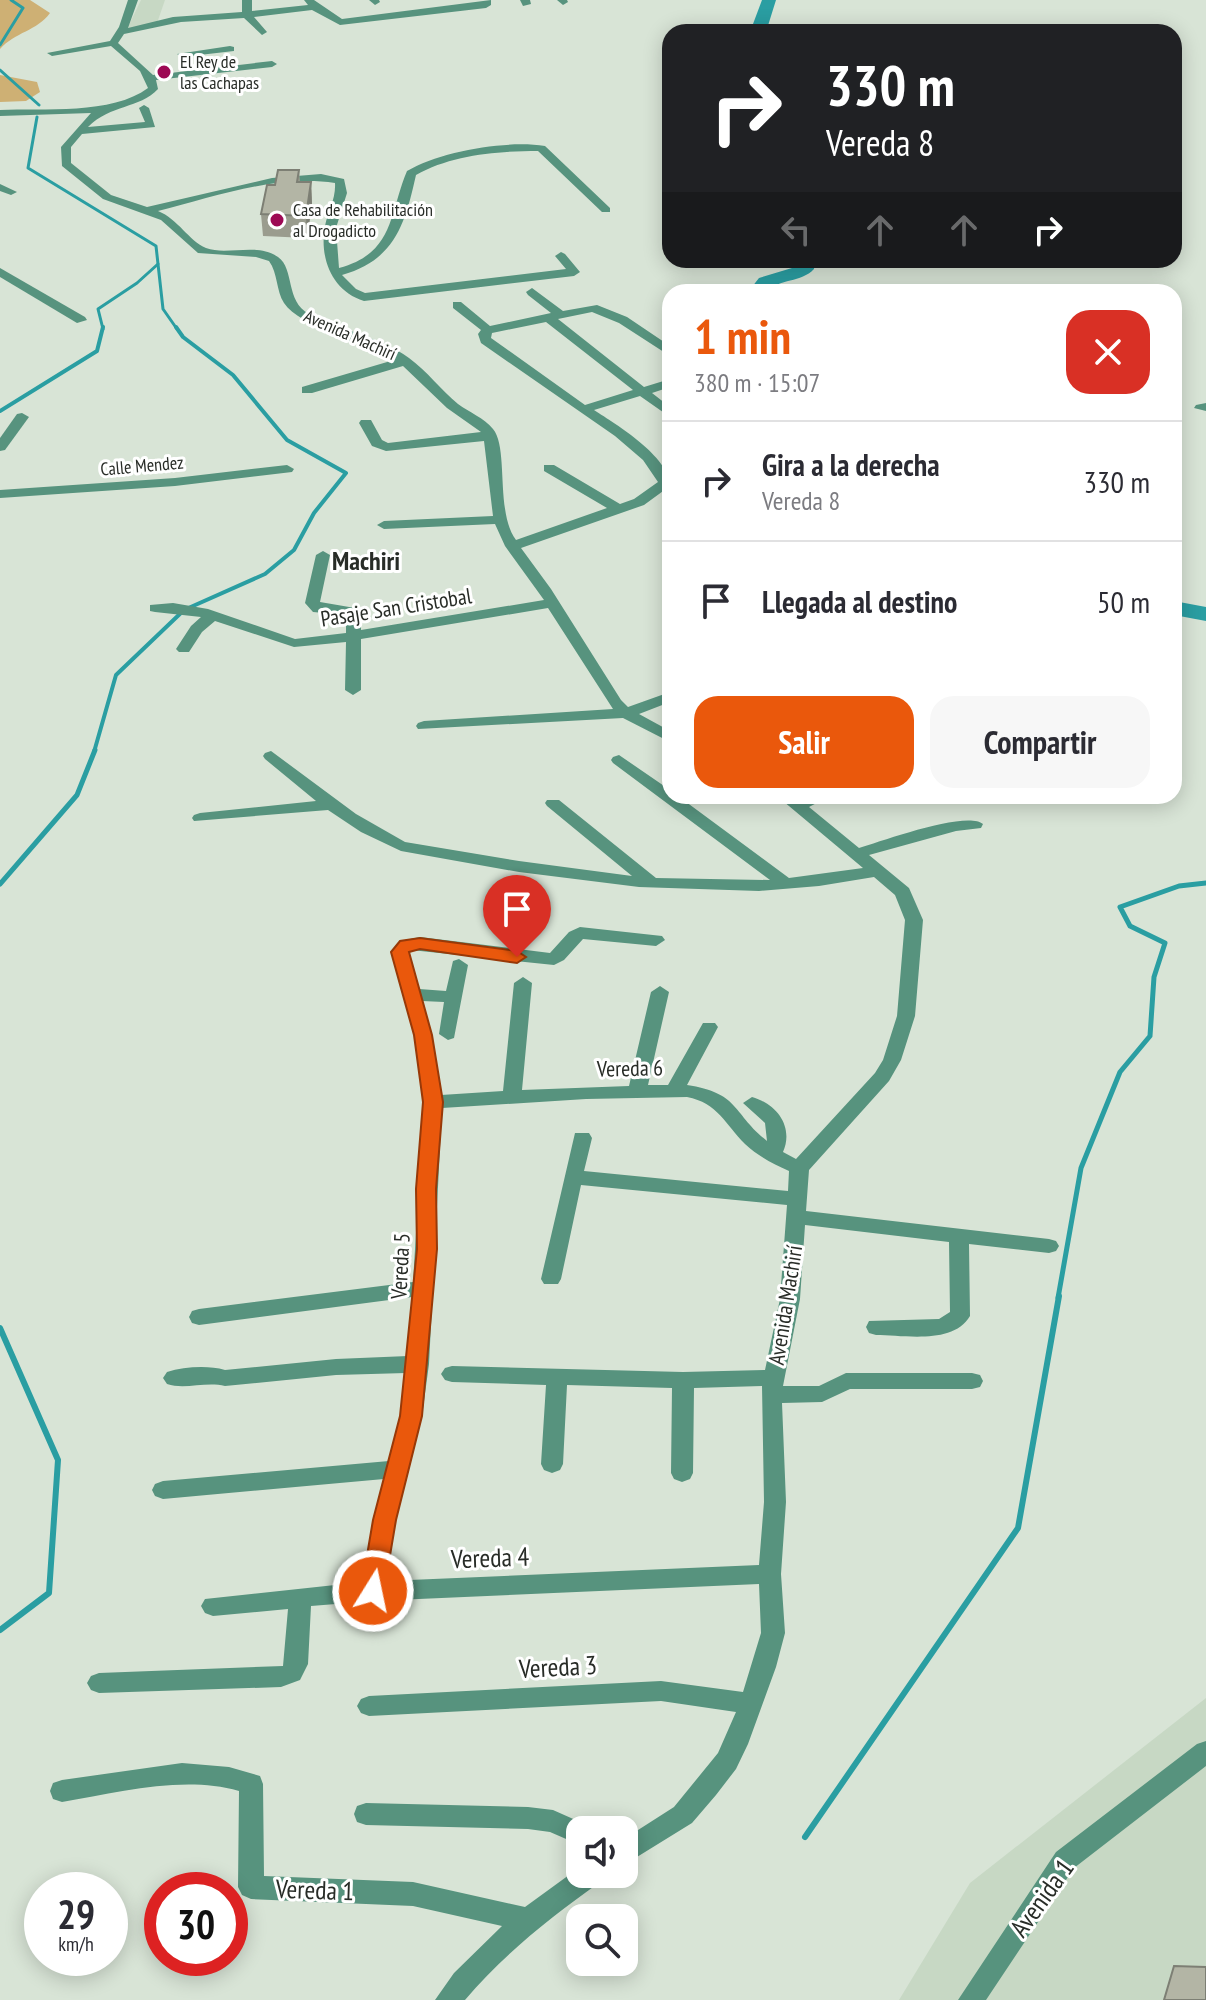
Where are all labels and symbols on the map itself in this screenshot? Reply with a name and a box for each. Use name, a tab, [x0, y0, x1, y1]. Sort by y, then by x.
place label: El Rey de las Cachapas	[180, 50, 259, 94]
marker: El Rey de las Cachapas	[155, 63, 173, 81]
place label: Casa de Rehabilitación al Drogadicto	[293, 198, 433, 242]
marker: Casa de Rehabilitación al Drogadicto	[268, 211, 286, 229]
street label: Avenida Machirí	[300, 304, 400, 365]
street label: Calle Mendez	[100, 450, 184, 481]
district label: Machiri	[332, 544, 400, 577]
street label: Pasaje San Cristobal	[319, 581, 474, 633]
pin	[483, 875, 551, 957]
street label: Vereda 6	[596, 1053, 663, 1083]
street label: Vereda 5	[384, 1232, 416, 1301]
street label: Avenida Machirí	[762, 1243, 808, 1367]
street label: Vereda 4	[449, 1540, 530, 1575]
position arrow	[331, 1549, 415, 1633]
street label: Vereda 3	[517, 1648, 598, 1685]
street label: Avenida 1	[1002, 1852, 1081, 1943]
speed limit sign: 30	[144, 1872, 248, 1976]
street label: Vereda 1	[274, 1872, 355, 1907]

